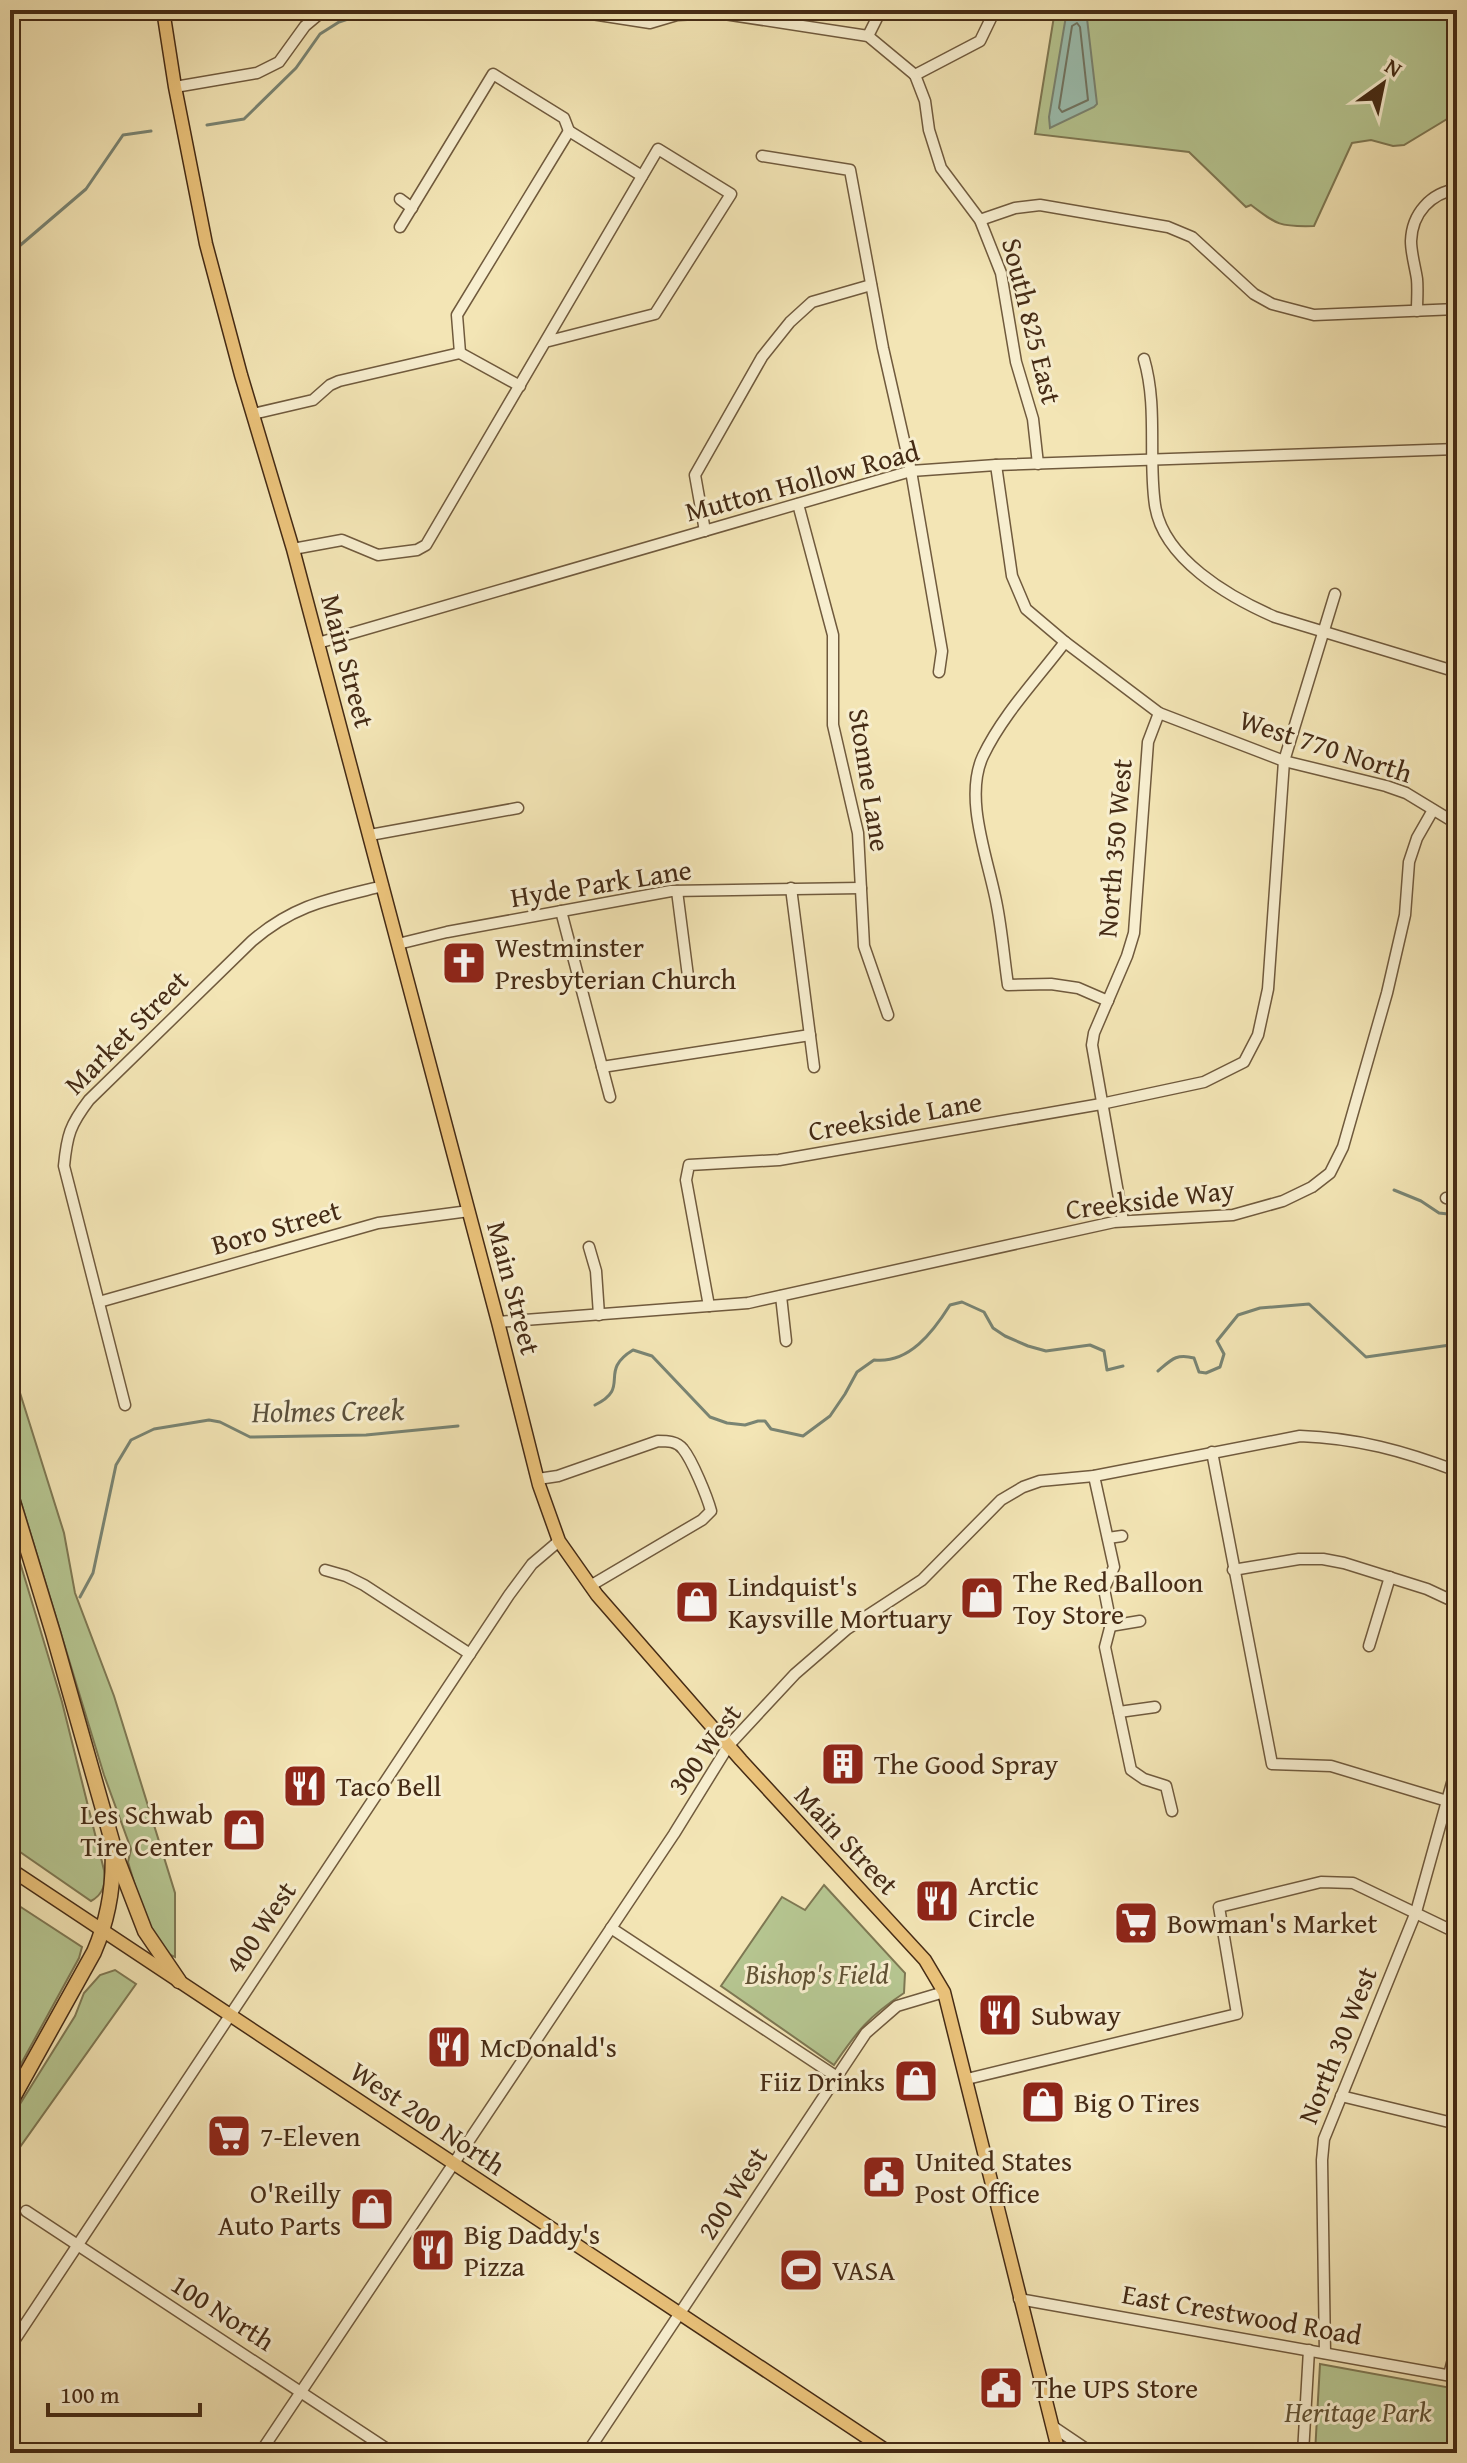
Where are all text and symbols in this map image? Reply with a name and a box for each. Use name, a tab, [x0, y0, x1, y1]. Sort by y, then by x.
north arrow	[1343, 44, 1423, 124]
text: N	[1379, 50, 1409, 85]
street label: South 825 East	[992, 233, 1073, 408]
street label: Mutton Hollow Road	[680, 429, 924, 532]
street label: Main Street	[311, 590, 386, 732]
street label: West 770 North	[1235, 698, 1418, 793]
street label: Stonne Lane	[839, 705, 902, 854]
street label: North 350 West	[1085, 757, 1142, 939]
street label: Hyde Park Lane	[507, 848, 694, 917]
place label: Westminster Presbyterian Church	[495, 926, 737, 999]
church icon: Westminster Presbyterian Church	[440, 939, 488, 987]
street label: Market Street	[54, 960, 197, 1103]
street label: Creekside Lane	[805, 1080, 985, 1151]
street label: Creekside Way	[1063, 1168, 1237, 1229]
street label: Boro Street	[206, 1189, 345, 1264]
street label: Main Street	[477, 1217, 552, 1359]
water label: Holmes Creek	[250, 1387, 405, 1433]
place label: The Red Balloon Toy Store	[1013, 1561, 1203, 1634]
place label: Lindquist's Kaysville Mortuary	[728, 1565, 952, 1638]
shop icon: The Red Balloon Toy Store	[958, 1574, 1006, 1622]
shop icon: Lindquist's Kaysville Mortuary	[673, 1578, 721, 1626]
street label: 300 West	[657, 1695, 751, 1803]
building icon: The Good Spray	[819, 1740, 867, 1788]
place label: The Good Spray	[874, 1743, 1058, 1784]
restaurant icon: Taco Bell	[281, 1762, 329, 1810]
place label: Taco Bell	[336, 1765, 442, 1806]
street label: Main Street	[786, 1776, 909, 1904]
place label: Les Schwab Tire Center	[80, 1793, 213, 1866]
shop icon: Les Schwab Tire Center	[220, 1806, 268, 1854]
place label: Arctic Circle	[968, 1864, 1039, 1937]
street label: 400 West	[214, 1872, 306, 1981]
restaurant icon: Arctic Circle	[913, 1877, 961, 1925]
supermarket icon: Bowman's Market	[1112, 1899, 1160, 1947]
place label: Bowman's Market	[1167, 1902, 1377, 1943]
park label: Bishop's Field	[744, 1953, 889, 1994]
street label: North 30 West	[1286, 1960, 1387, 2129]
restaurant icon: Subway	[976, 1991, 1024, 2039]
place label: Subway	[1031, 1994, 1121, 2035]
restaurant icon: McDonald's	[425, 2023, 473, 2071]
place label: McDonald's	[480, 2026, 617, 2067]
street label: West 200 North	[342, 2050, 514, 2185]
shop icon: Fiiz Drinks	[892, 2057, 940, 2105]
place label: Fiiz Drinks	[760, 2060, 885, 2101]
shop icon: Big O Tires	[1019, 2078, 1067, 2126]
place label: Big O Tires	[1074, 2081, 1200, 2122]
supermarket icon: 7-Eleven	[205, 2112, 253, 2160]
place label: 7-Eleven	[260, 2115, 361, 2156]
street label: 200 West	[686, 2138, 777, 2247]
place label: United States Post Office	[915, 2140, 1072, 2213]
public building icon: United States Post Office	[860, 2153, 908, 2201]
place label: O'Reilly Auto Parts	[218, 2172, 341, 2245]
shop icon: O'Reilly Auto Parts	[348, 2185, 396, 2233]
place label: Big Daddy's Pizza	[464, 2213, 600, 2286]
restaurant icon: Big Daddy's Pizza	[409, 2226, 457, 2274]
sports icon: VASA	[777, 2246, 825, 2294]
place label: VASA	[832, 2249, 895, 2290]
street label: 100 North	[163, 2263, 283, 2361]
street label: East Crestwood Road	[1119, 2272, 1365, 2355]
public building icon: The UPS Store	[977, 2364, 1025, 2412]
scale bar	[48, 2367, 200, 2417]
place label: The UPS Store	[1032, 2367, 1198, 2408]
text: 100 m	[60, 2377, 120, 2412]
park label: Heritage Park	[1283, 2391, 1432, 2432]

